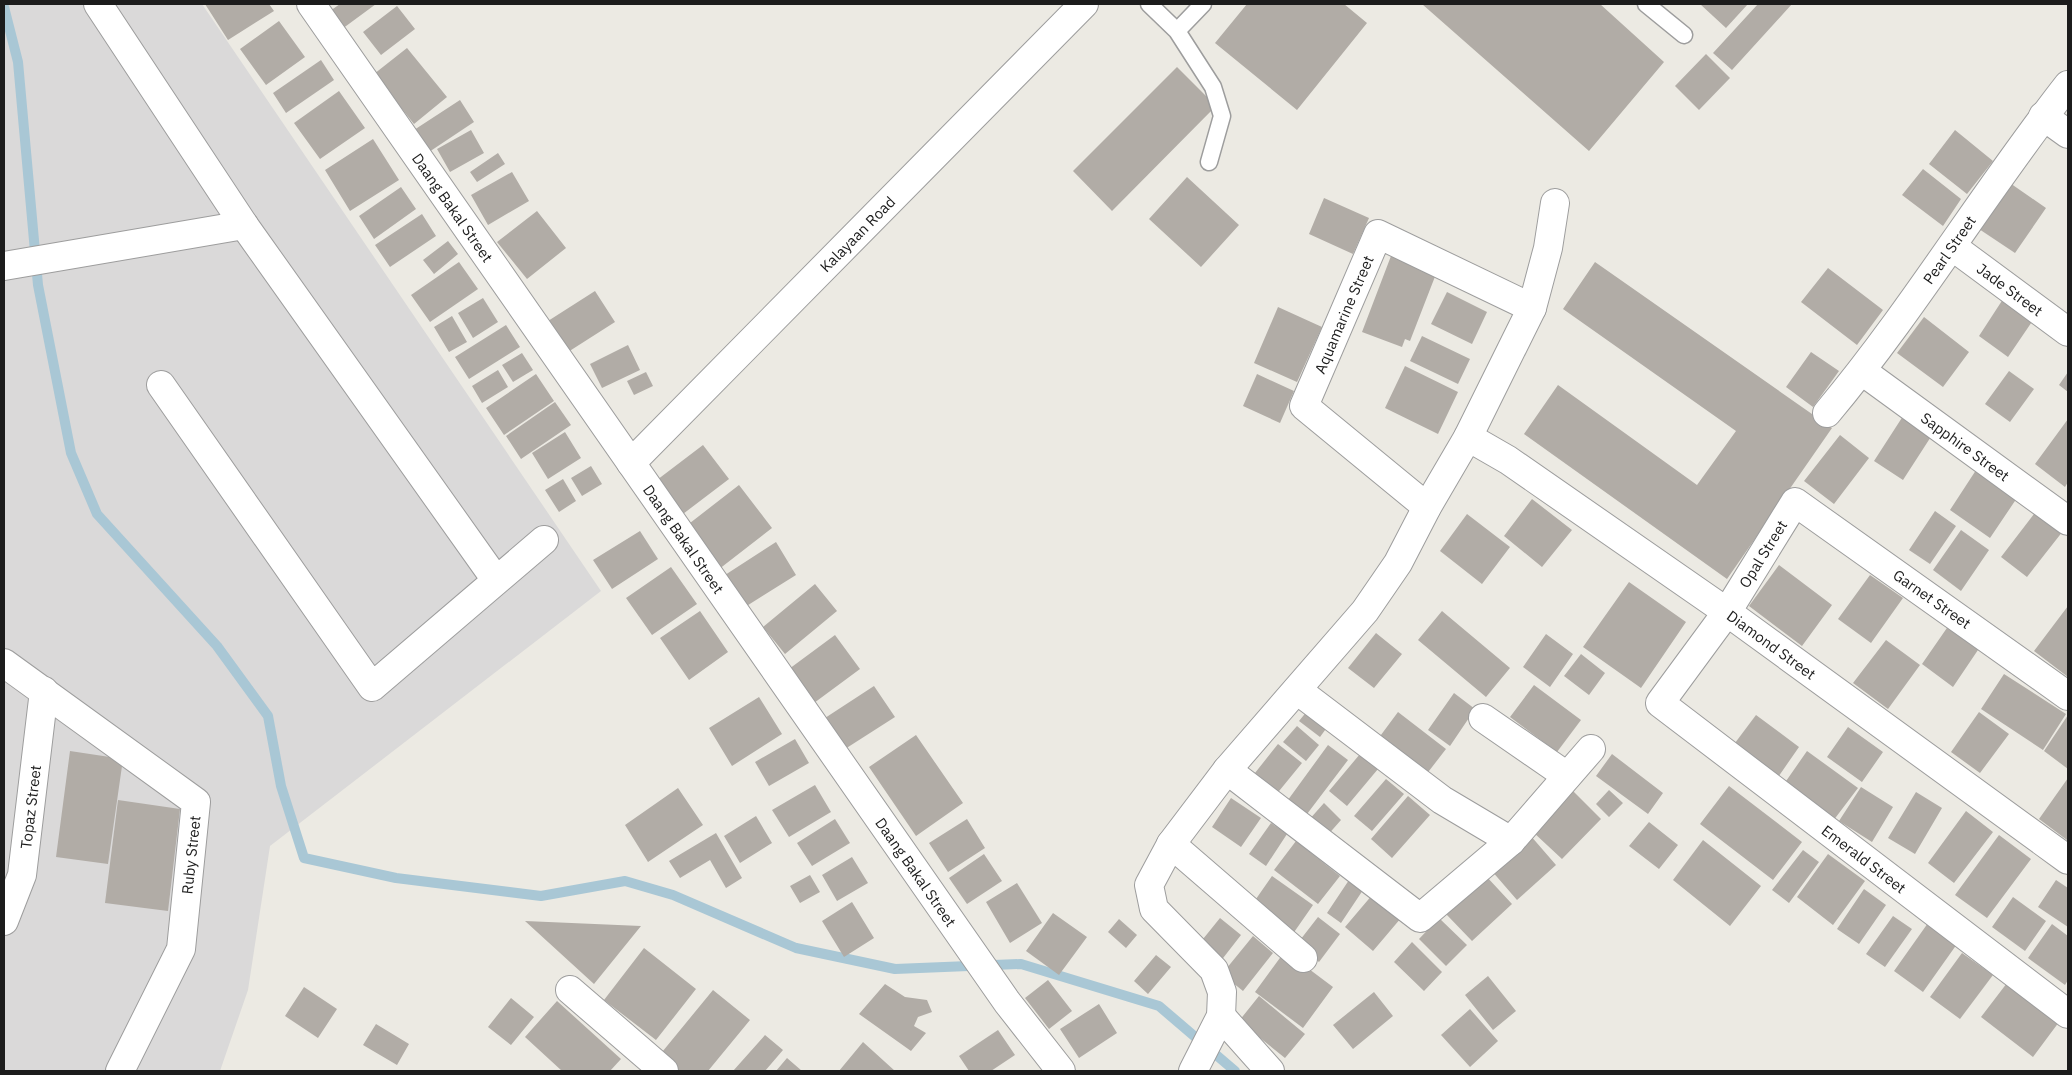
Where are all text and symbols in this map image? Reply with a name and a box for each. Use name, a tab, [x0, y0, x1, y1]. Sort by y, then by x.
street label: Daang Bakal Street	[408, 149, 497, 266]
street label: Kalayaan Road	[816, 192, 899, 276]
street label: Pearl Street	[1918, 212, 1980, 288]
street label: Aquamarine Street	[1310, 252, 1377, 376]
street label: Jade Street	[1973, 259, 2047, 320]
street label: Sapphire Street	[1917, 408, 2013, 485]
street label: Daang Bakal Street	[639, 481, 729, 597]
street label: Opal Street	[1735, 517, 1791, 591]
street label: Garnet Street	[1889, 565, 1975, 633]
street label: Diamond Street	[1724, 606, 1820, 683]
street label: Topaz Street	[16, 764, 45, 850]
street label: Daang Bakal Street	[872, 814, 961, 930]
street label: Ruby Street	[177, 815, 205, 895]
street label: Emerald Street	[1818, 820, 1910, 897]

